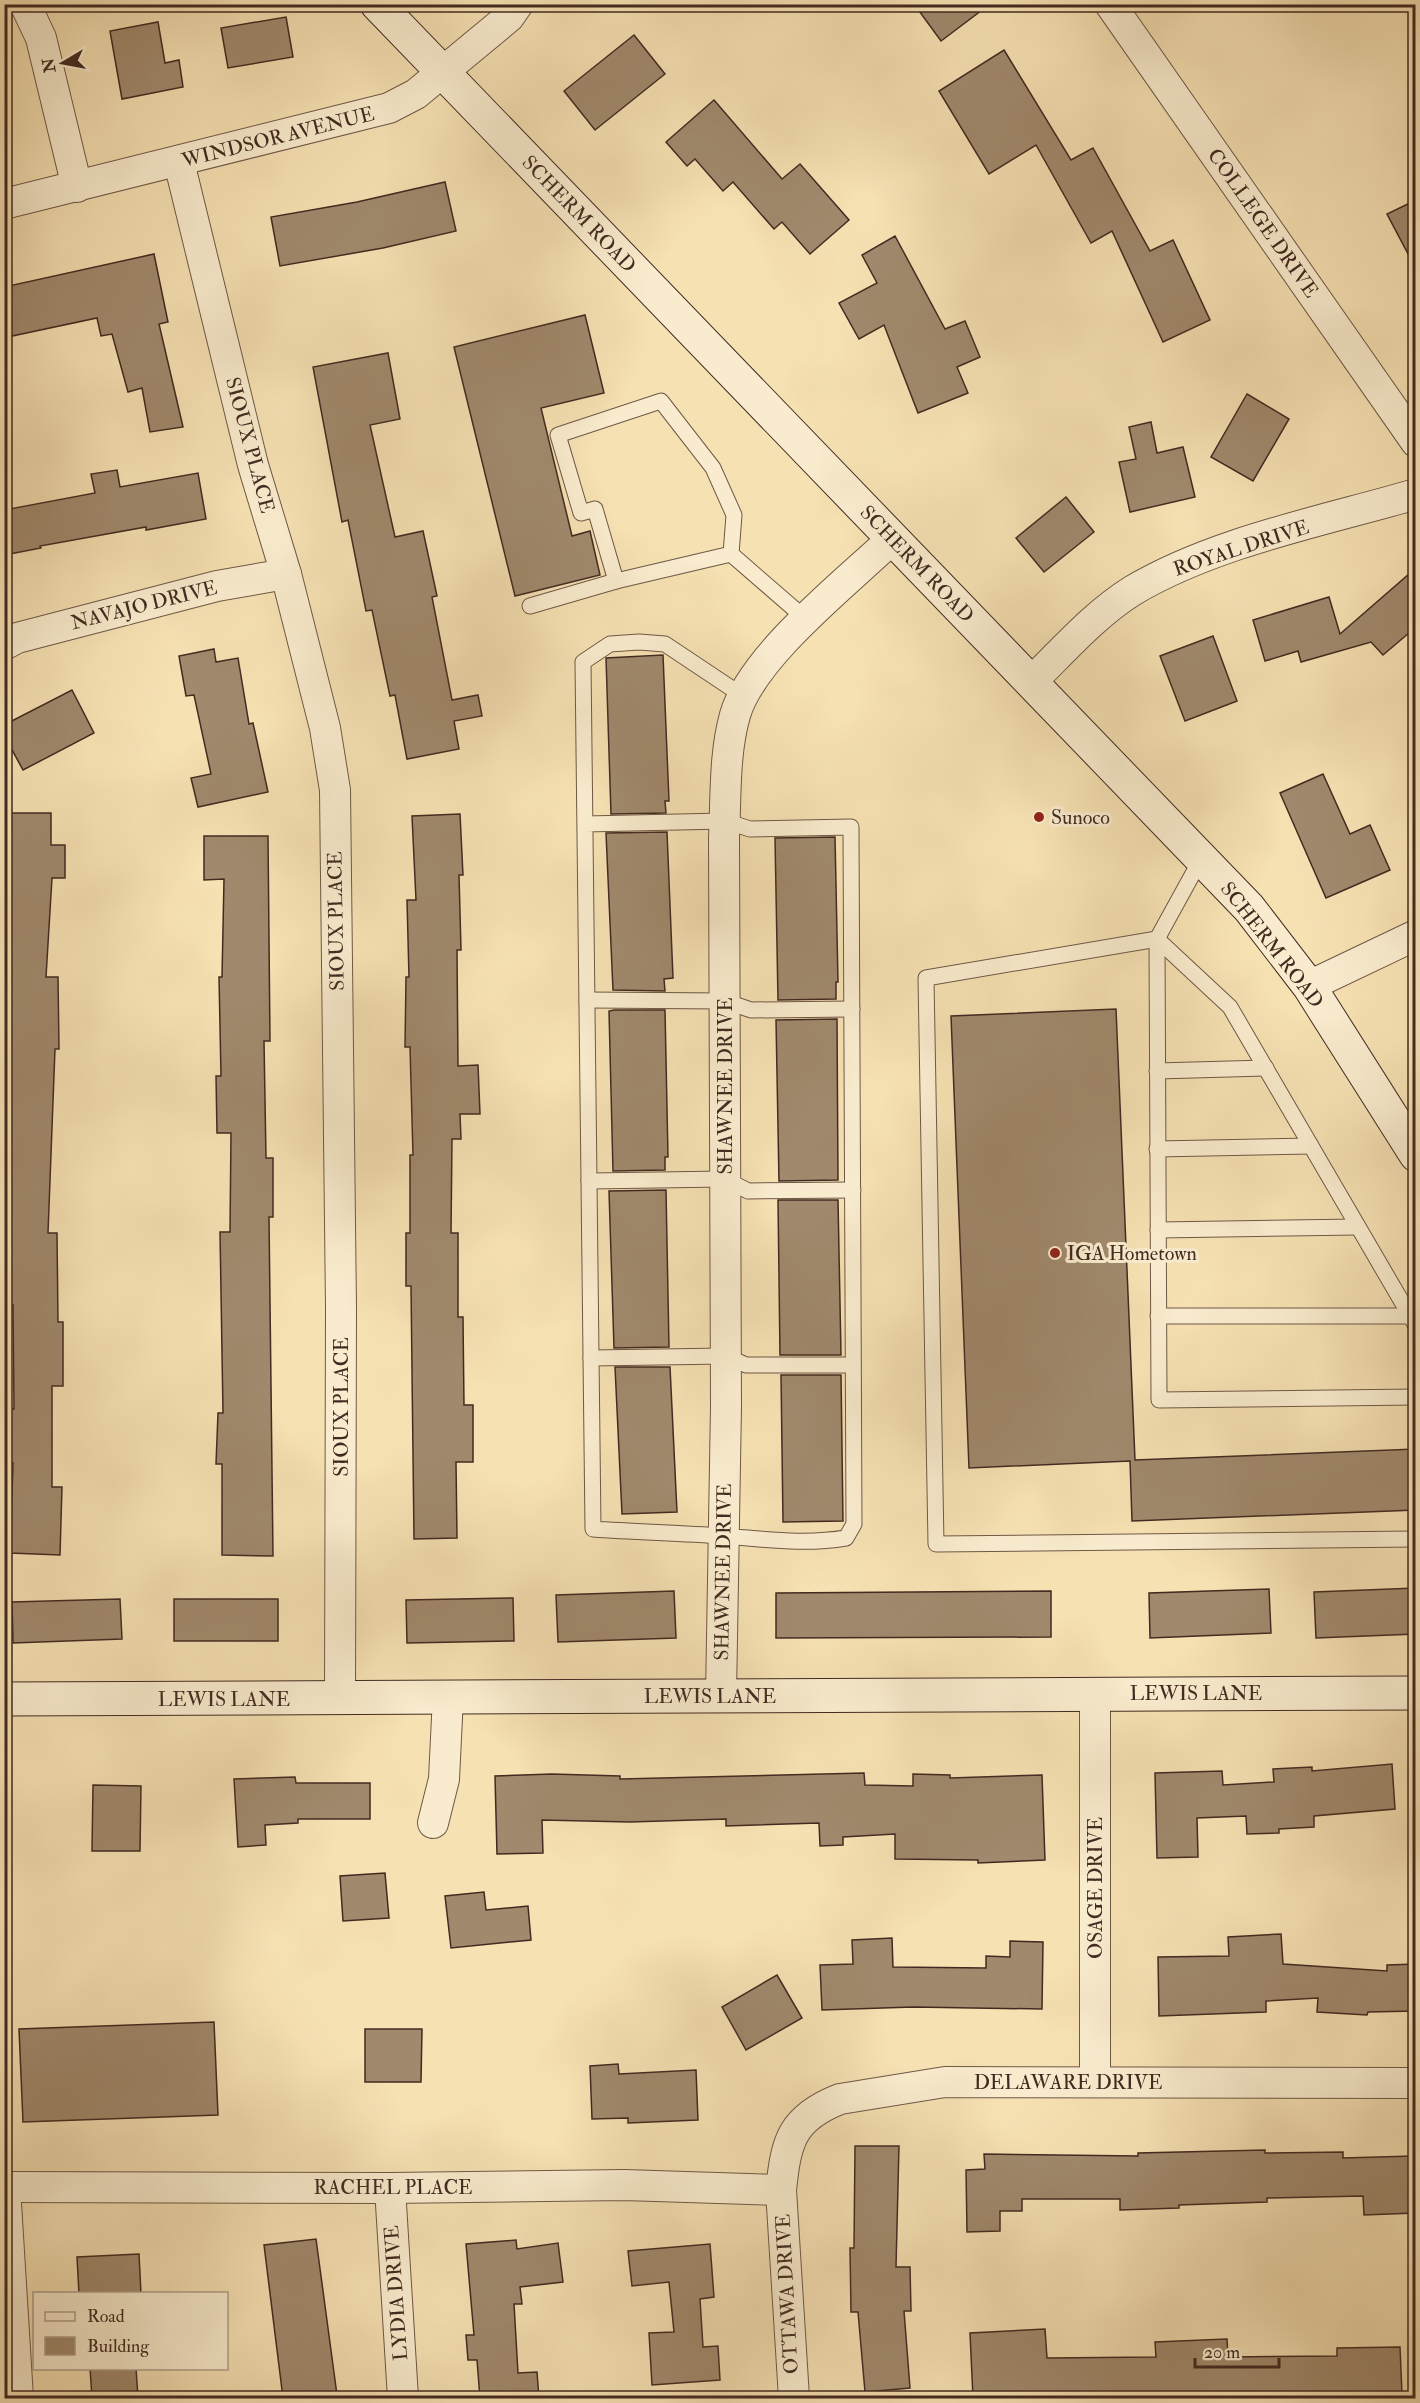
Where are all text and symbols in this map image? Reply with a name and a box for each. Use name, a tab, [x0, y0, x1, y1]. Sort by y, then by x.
north arrow	[33, 33, 93, 93]
text: N	[38, 56, 60, 75]
street label: WINDSOR AVENUE	[178, 101, 377, 173]
street label: COLLEGE DRIVE	[1202, 144, 1324, 302]
street label: SCHERM ROAD	[517, 150, 641, 278]
street label: SIOUX PLACE	[220, 374, 280, 516]
street label: SCHERM ROAD	[855, 500, 979, 628]
street label: ROYAL DRIVE	[1170, 514, 1312, 582]
street label: NAVAJO DRIVE	[68, 575, 220, 635]
place label: Sunoco	[1051, 805, 1110, 830]
marker: Sunoco	[1032, 810, 1046, 824]
street label: SIOUX PLACE	[322, 851, 350, 991]
street label: SCHERM ROAD	[1215, 877, 1329, 1013]
street label: SHAWNEE DRIVE	[713, 997, 738, 1175]
place label: IGA Hometown	[1067, 1241, 1197, 1266]
marker: IGA Hometown	[1048, 1246, 1062, 1260]
street label: SIOUX PLACE	[329, 1337, 354, 1477]
street label: SHAWNEE DRIVE	[709, 1483, 737, 1661]
street label: LEWIS LANE	[1130, 1681, 1262, 1706]
street label: LEWIS LANE	[644, 1684, 776, 1709]
street label: LEWIS LANE	[158, 1687, 290, 1712]
street label: OSAGE DRIVE	[1083, 1817, 1108, 1959]
street label: DELAWARE DRIVE	[974, 2070, 1162, 2095]
street label: RACHEL PLACE	[314, 2175, 472, 2200]
street label: OTTAWA DRIVE	[770, 2213, 804, 2375]
street label: LYDIA DRIVE	[379, 2224, 413, 2362]
legend	[33, 2292, 228, 2370]
text: Road	[87, 2305, 125, 2328]
scale bar	[1195, 2331, 1279, 2369]
text: Building	[87, 2335, 150, 2358]
text: 20 m	[1204, 2341, 1240, 2364]

